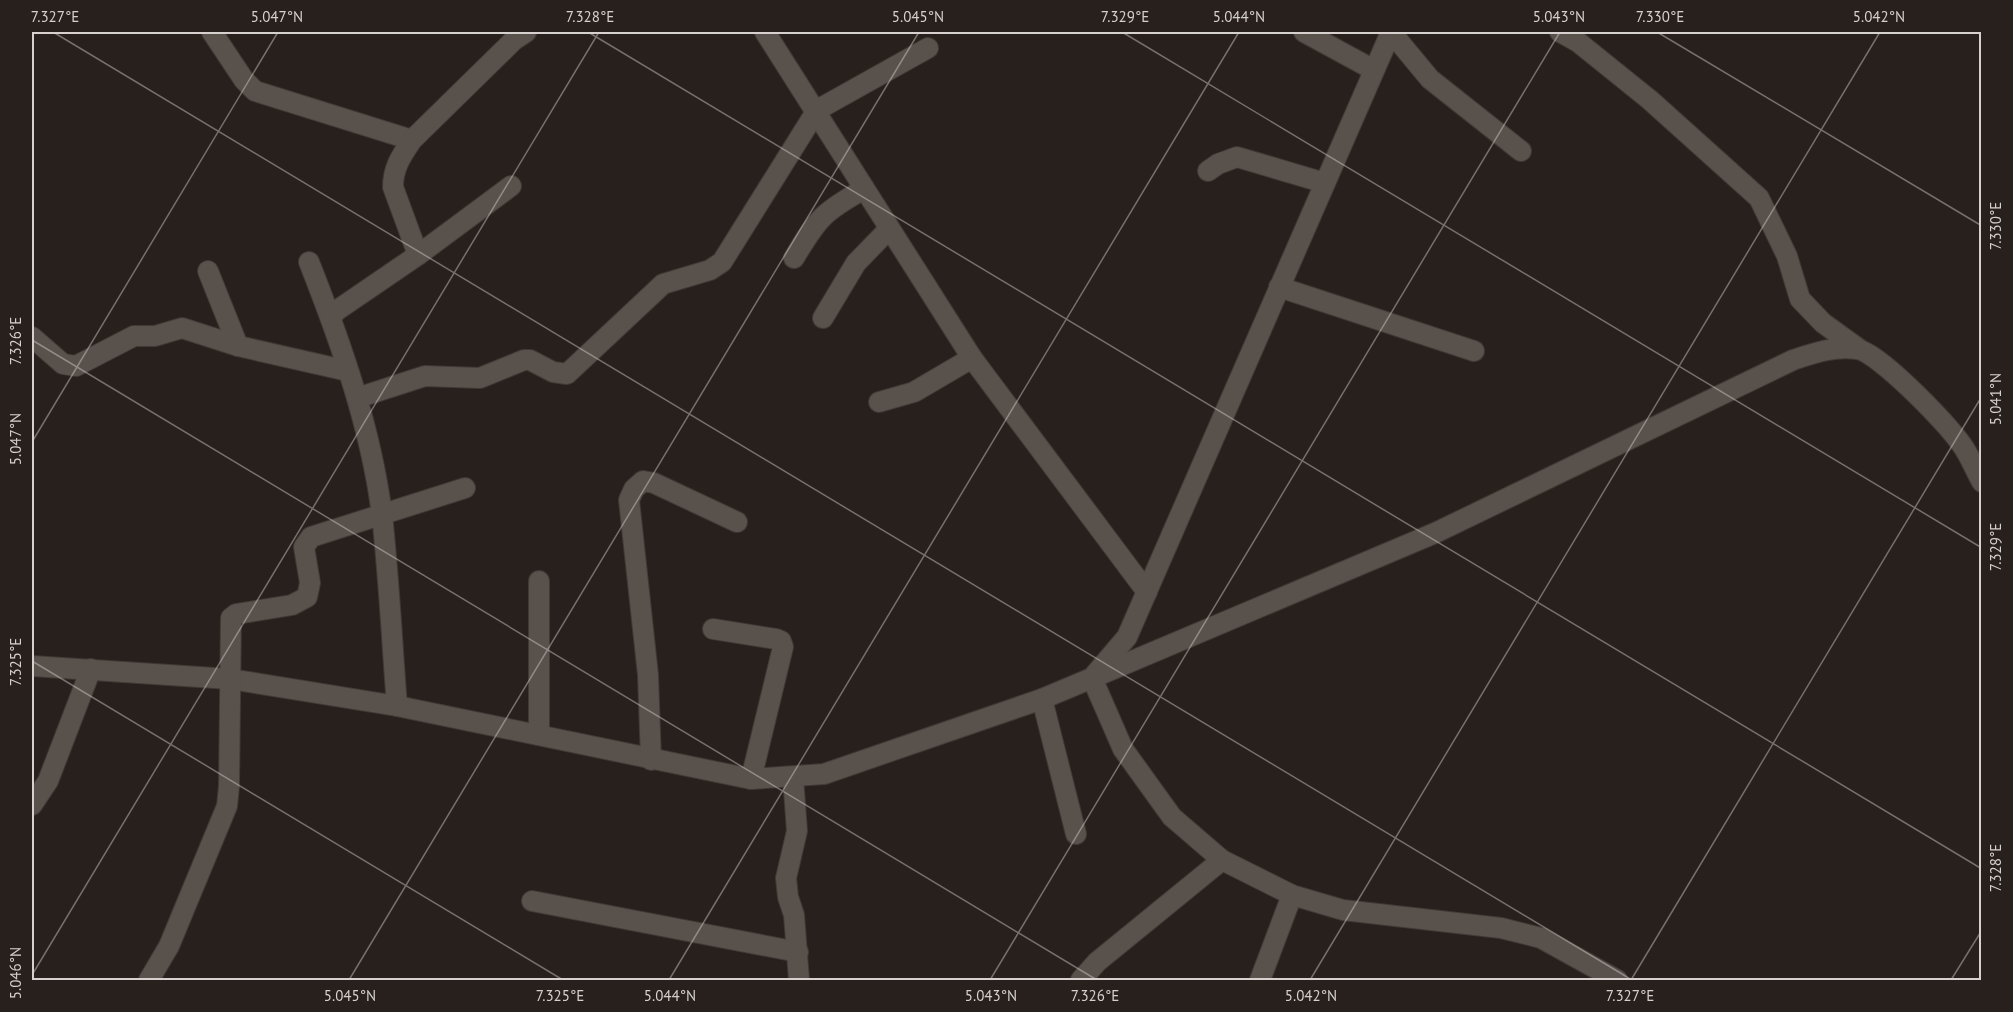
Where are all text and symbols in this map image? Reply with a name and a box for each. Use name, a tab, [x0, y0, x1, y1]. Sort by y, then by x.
text: 7.327°E	[31, 7, 79, 26]
text: 5.047°N	[251, 7, 303, 26]
text: 7.328°E	[566, 7, 614, 26]
text: 5.045°N	[892, 7, 944, 26]
text: 7.329°E	[1101, 7, 1149, 26]
text: 5.044°N	[1213, 7, 1265, 26]
text: 5.043°N	[1533, 7, 1585, 26]
text: 7.330°E	[1636, 7, 1684, 26]
text: 5.042°N	[1853, 7, 1905, 26]
text: 7.330°E	[1986, 202, 2005, 250]
text: 7.326°E	[6, 317, 25, 365]
text: 5.041°N	[1986, 373, 2005, 425]
text: 5.047°N	[6, 413, 25, 465]
text: 7.329°E	[1986, 523, 2005, 571]
text: 7.325°E	[6, 638, 25, 686]
text: 7.328°E	[1986, 844, 2005, 892]
text: 5.046°N	[6, 947, 25, 999]
text: 5.045°N	[324, 986, 376, 1005]
text: 7.325°E	[536, 986, 584, 1005]
text: 5.044°N	[644, 986, 696, 1005]
text: 5.043°N	[965, 986, 1017, 1005]
text: 7.326°E	[1071, 986, 1119, 1005]
text: 5.042°N	[1285, 986, 1337, 1005]
text: 7.327°E	[1606, 986, 1654, 1005]

